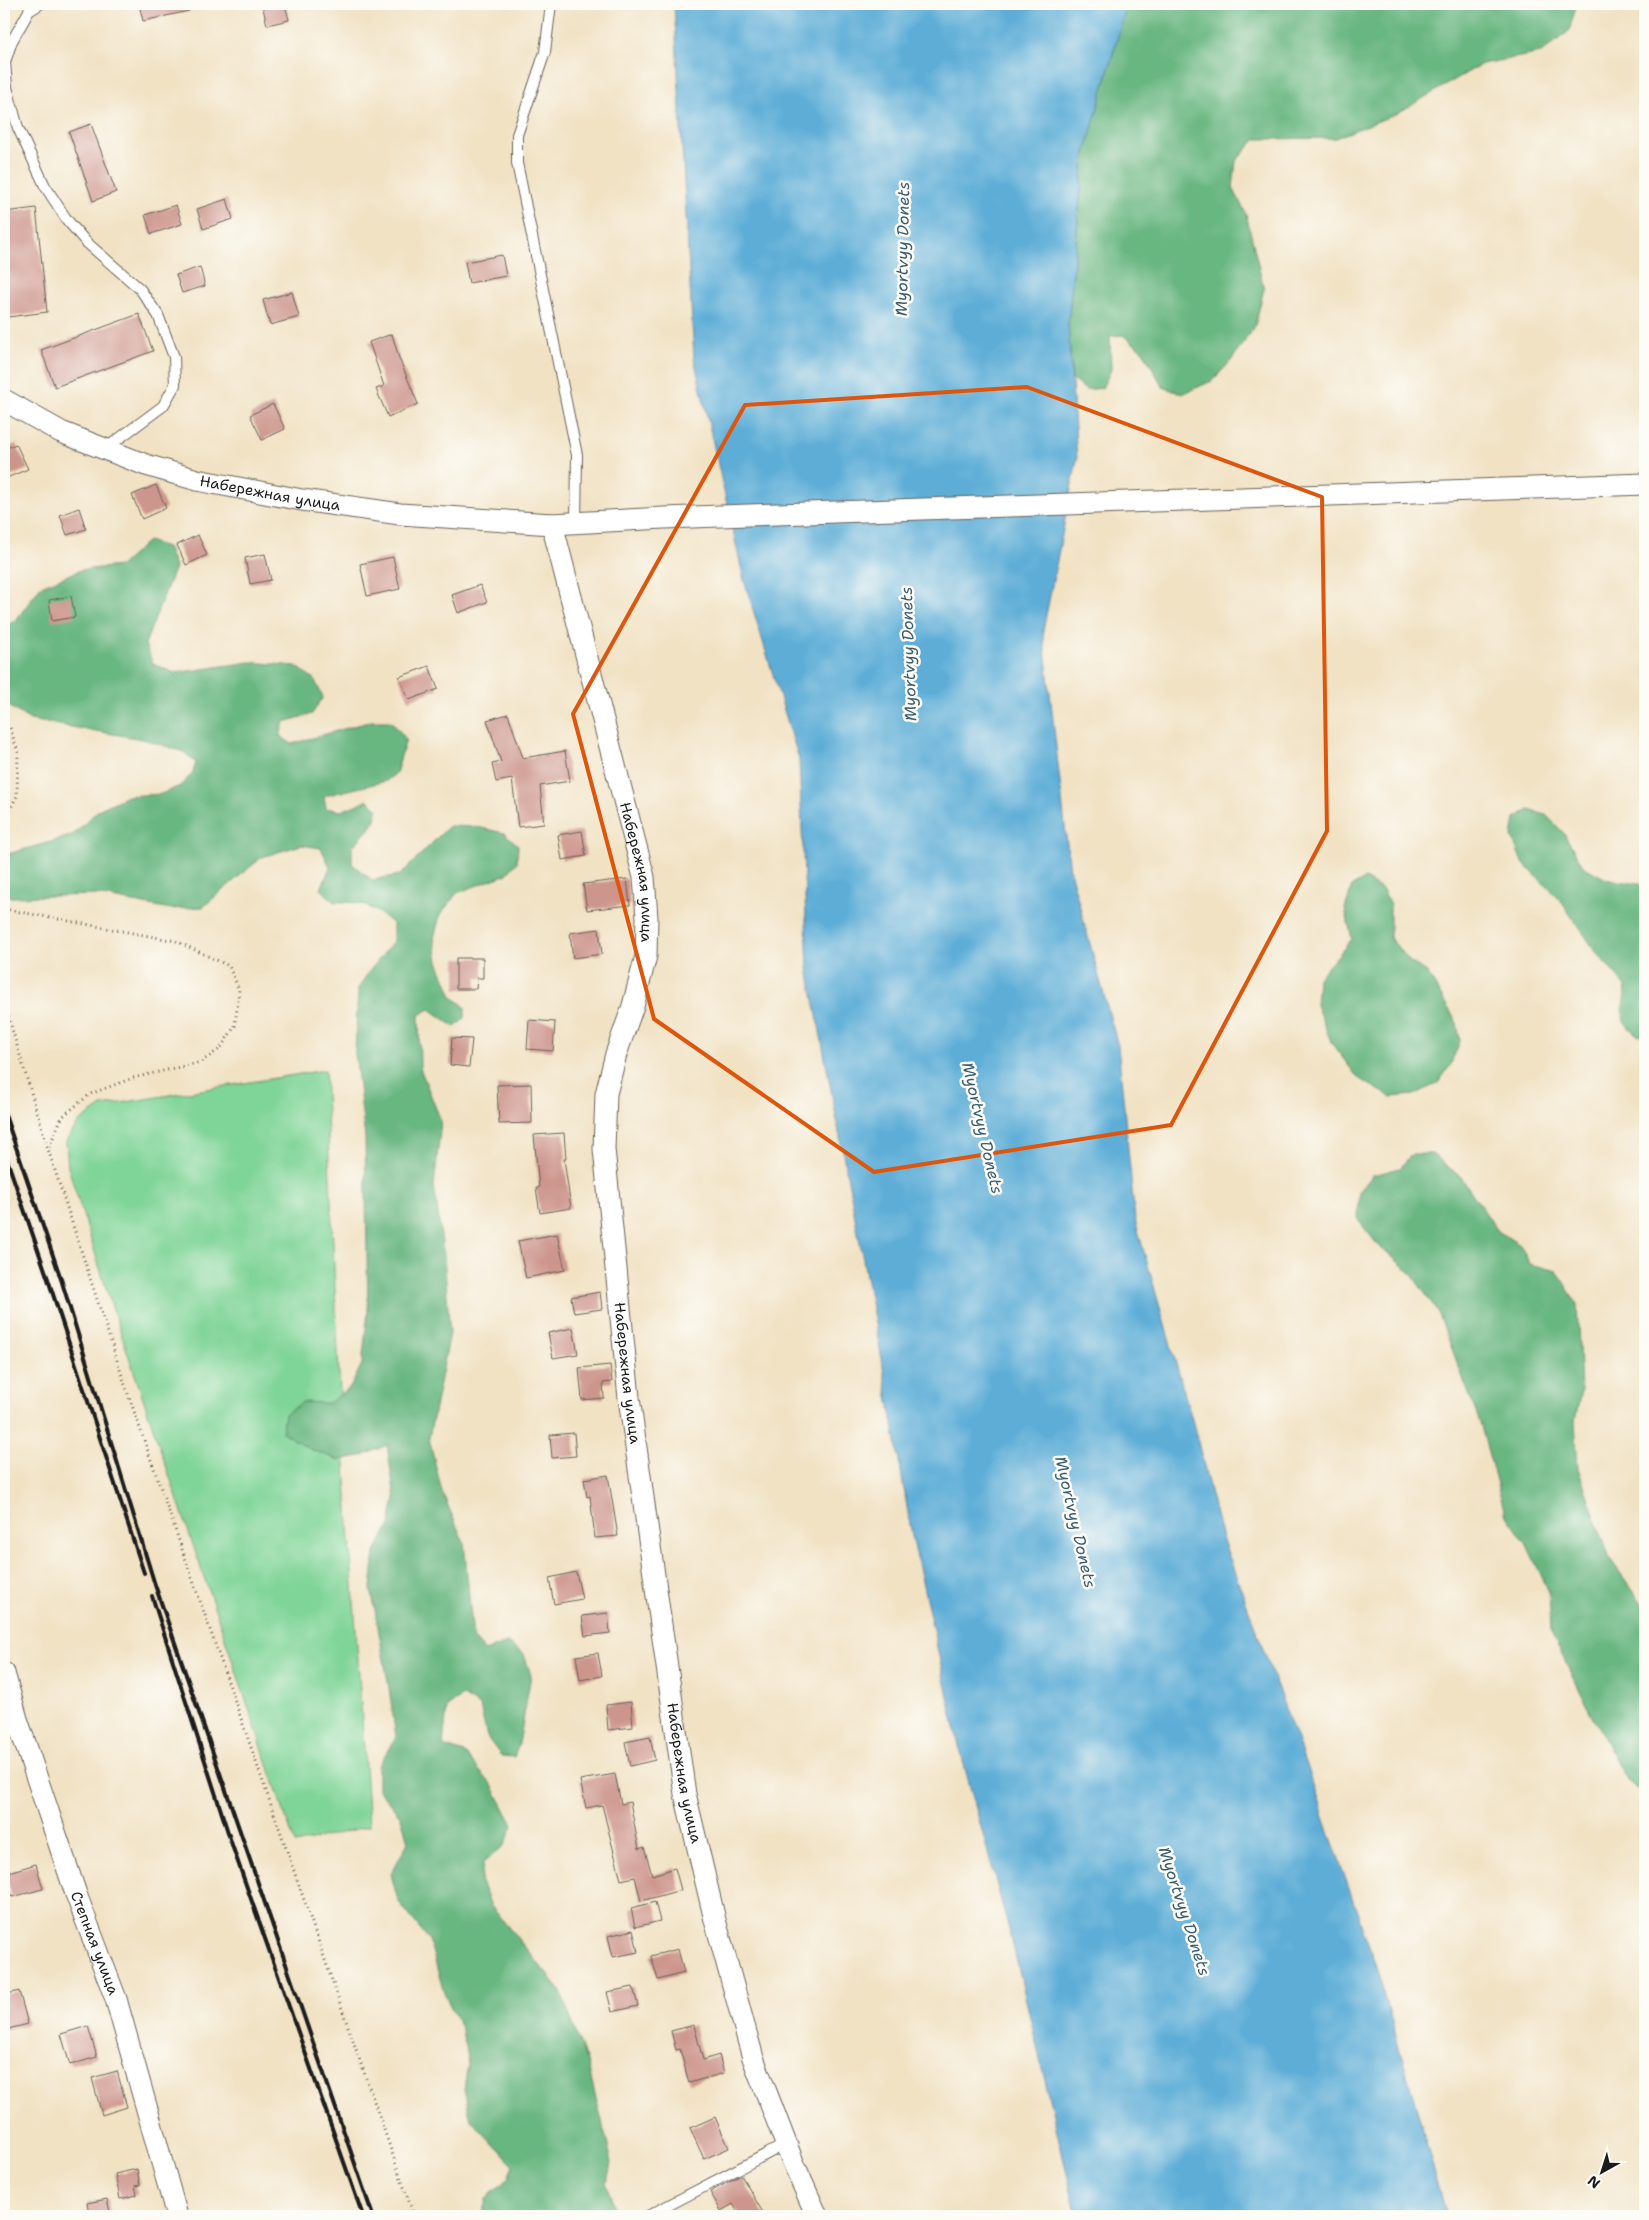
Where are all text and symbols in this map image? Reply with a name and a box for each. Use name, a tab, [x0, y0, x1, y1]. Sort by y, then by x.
water label: Myortvyy Donets	[891, 182, 914, 316]
street label: Набережная улица	[198, 471, 342, 515]
water label: Myortvyy Donets	[896, 586, 921, 722]
street label: Набережная улица	[615, 800, 657, 943]
water label: Myortvyy Donets	[957, 1060, 1008, 1196]
street label: Набережная улица	[609, 1301, 645, 1446]
water label: Myortvyy Donets	[1050, 1454, 1101, 1590]
street label: Набережная улица	[662, 1701, 707, 1846]
water label: Myortvyy Donets	[1154, 1844, 1215, 1978]
street label: Степная улица	[66, 1888, 124, 1998]
north arrow	[1576, 2148, 1626, 2198]
text: N	[1584, 2172, 1604, 2193]

